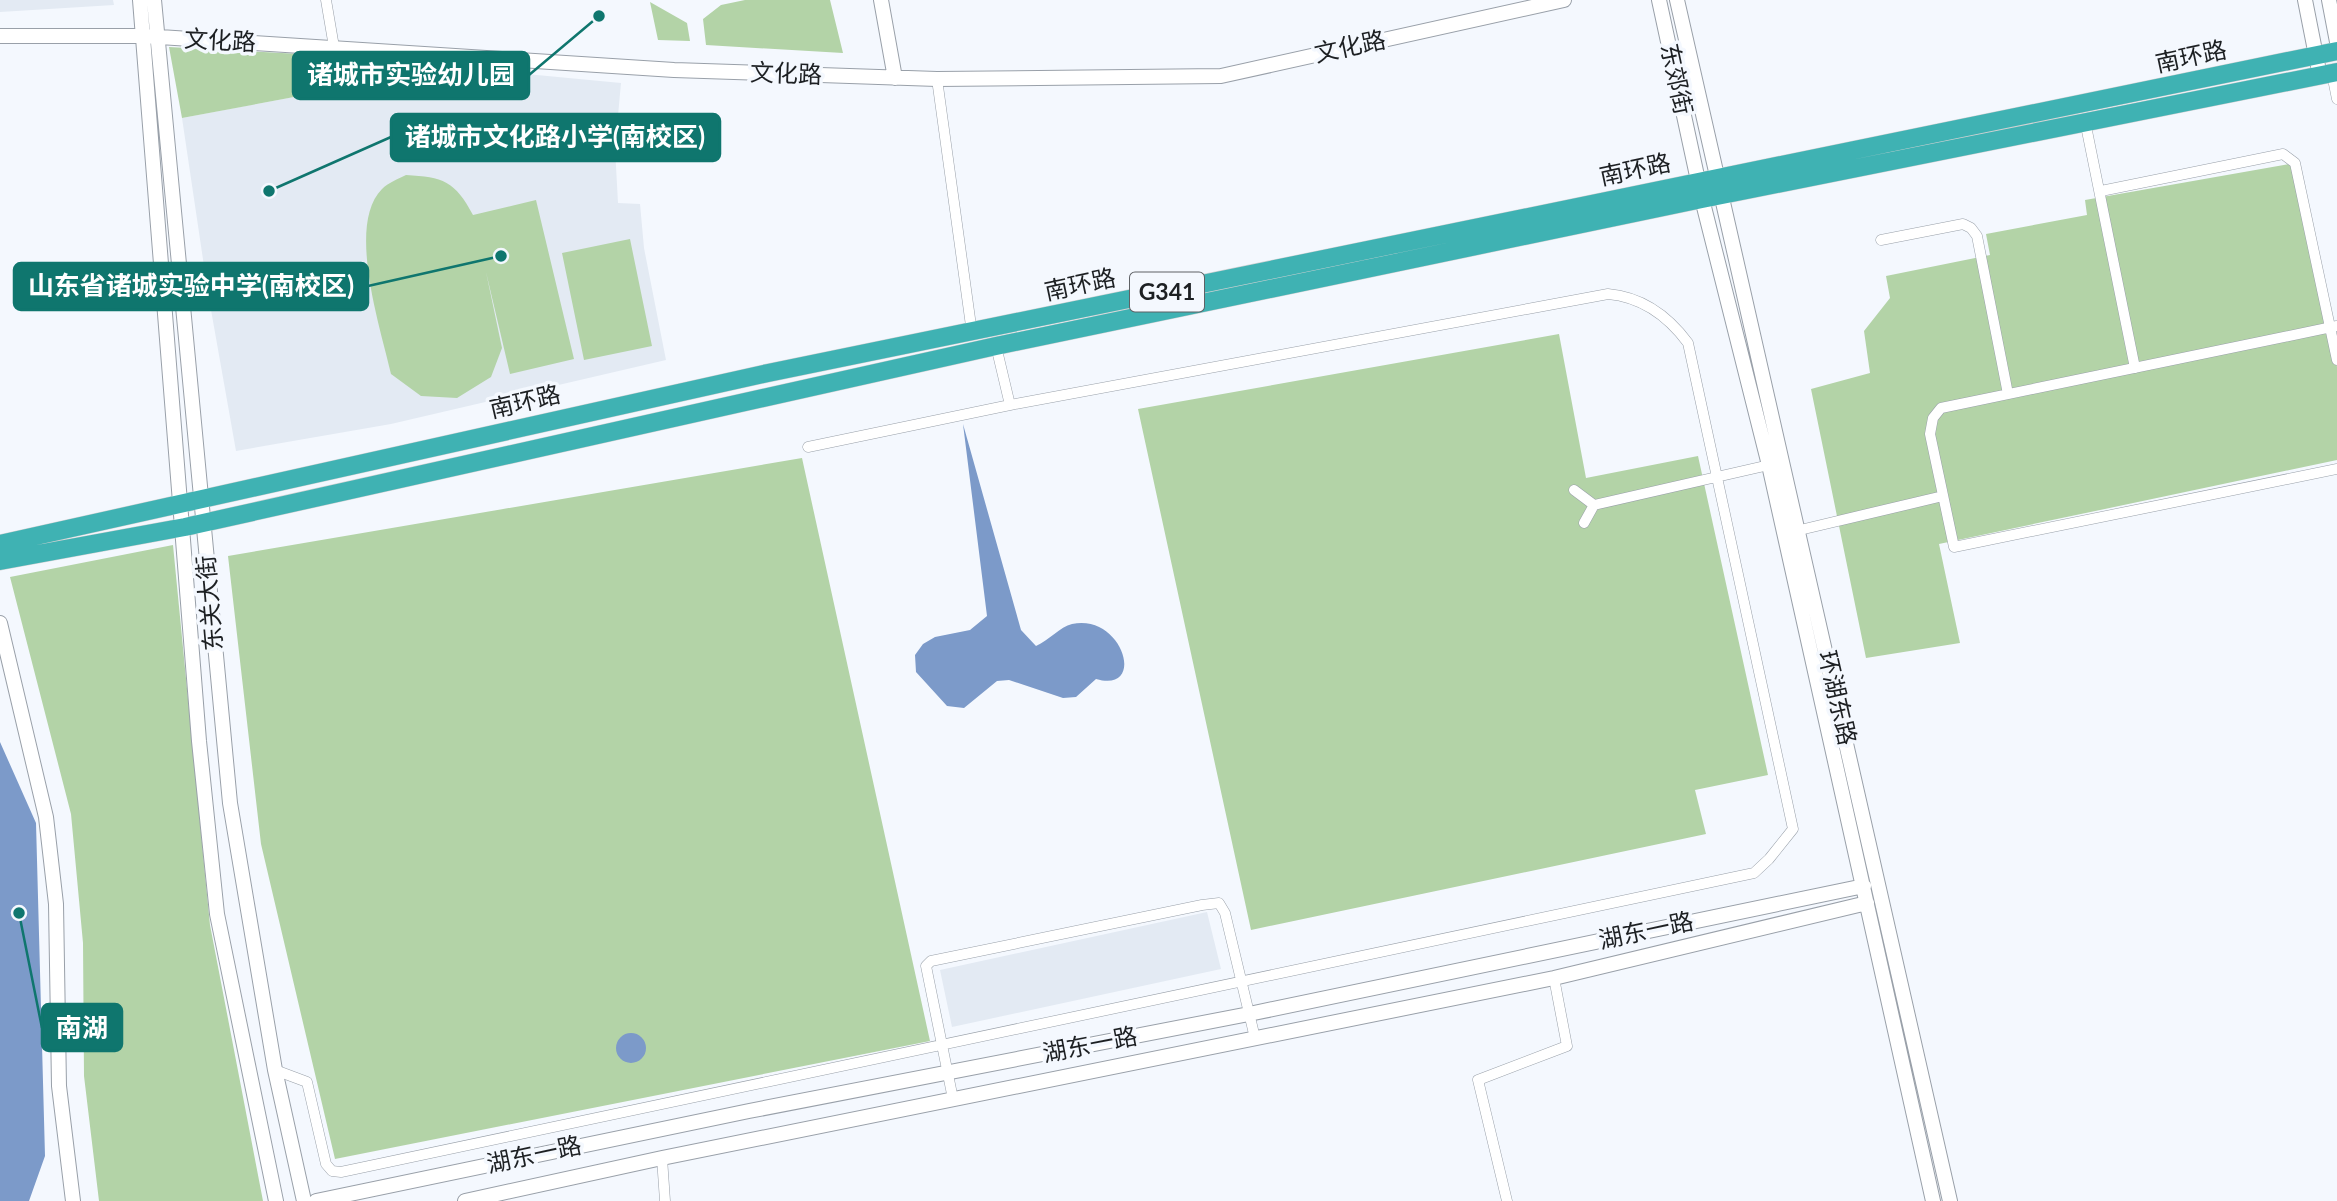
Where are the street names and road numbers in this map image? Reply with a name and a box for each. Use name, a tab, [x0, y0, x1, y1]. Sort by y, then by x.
street label: 文化路	[183, 23, 257, 56]
street label: 文化路	[1311, 24, 1388, 67]
street label: 南环路	[2152, 34, 2229, 77]
street label: 东郊街	[1656, 40, 1699, 117]
street label: 文化路	[750, 57, 823, 88]
street label: 南环路	[1596, 147, 1673, 190]
street label: 南环路	[1041, 262, 1118, 305]
road number: G341	[1130, 272, 1204, 312]
street label: 南环路	[486, 378, 563, 423]
street label: 东关大街	[190, 554, 227, 652]
street label: 环湖东路	[1814, 648, 1863, 748]
street label: 湖东一路	[1596, 905, 1696, 954]
street label: 湖东一路	[1040, 1020, 1140, 1067]
street label: 湖东一路	[484, 1129, 584, 1178]

